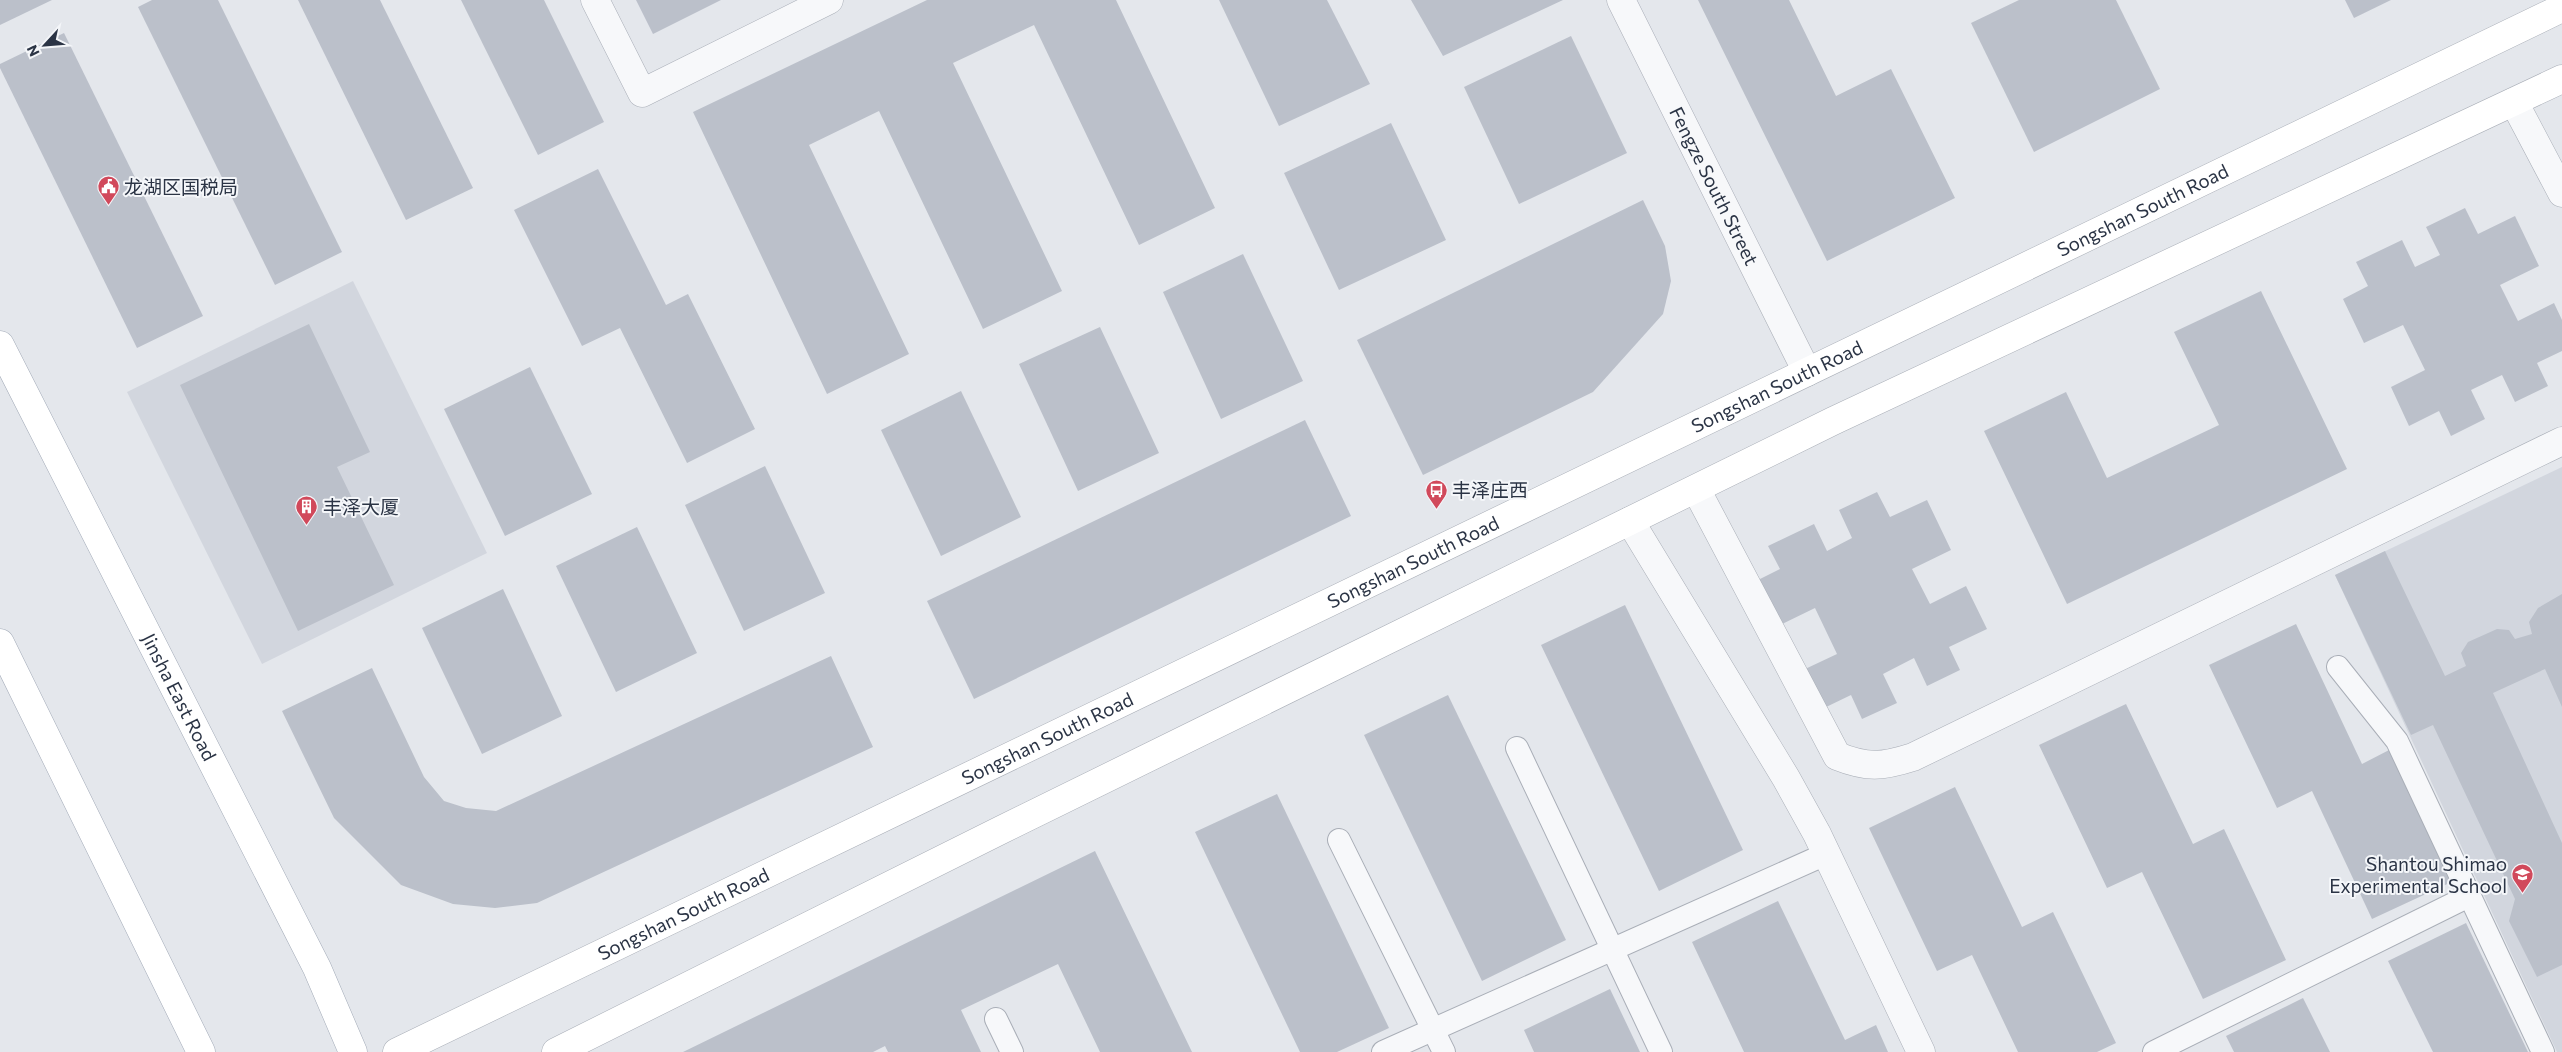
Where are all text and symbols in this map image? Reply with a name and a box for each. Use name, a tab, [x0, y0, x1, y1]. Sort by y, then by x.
north arrow	[20, 20, 70, 70]
text: N	[23, 42, 43, 59]
street label: Fengze South Street	[1665, 103, 1764, 269]
street label: Songshan South Road	[2053, 159, 2232, 261]
public building icon: 龙湖区国税局	[96, 175, 120, 206]
place label: 龙湖区国税局	[124, 175, 238, 198]
street label: Songshan South Road	[1687, 335, 1866, 437]
bus stop icon: 丰泽庄西	[1424, 478, 1448, 509]
place label: 丰泽庄西	[1452, 478, 1528, 501]
building icon: 丰泽大厦	[295, 495, 319, 526]
place label: 丰泽大厦	[323, 495, 399, 518]
street label: Songshan South Road	[1323, 510, 1502, 613]
street label: Jinsha East Road	[138, 629, 222, 764]
street label: Songshan South Road	[958, 687, 1137, 789]
place label: Shantou Shimao Experimental School	[2329, 852, 2507, 897]
street label: Songshan South Road	[594, 862, 773, 965]
school or university icon: Shantou Shimao Experimental School	[2511, 863, 2535, 894]

